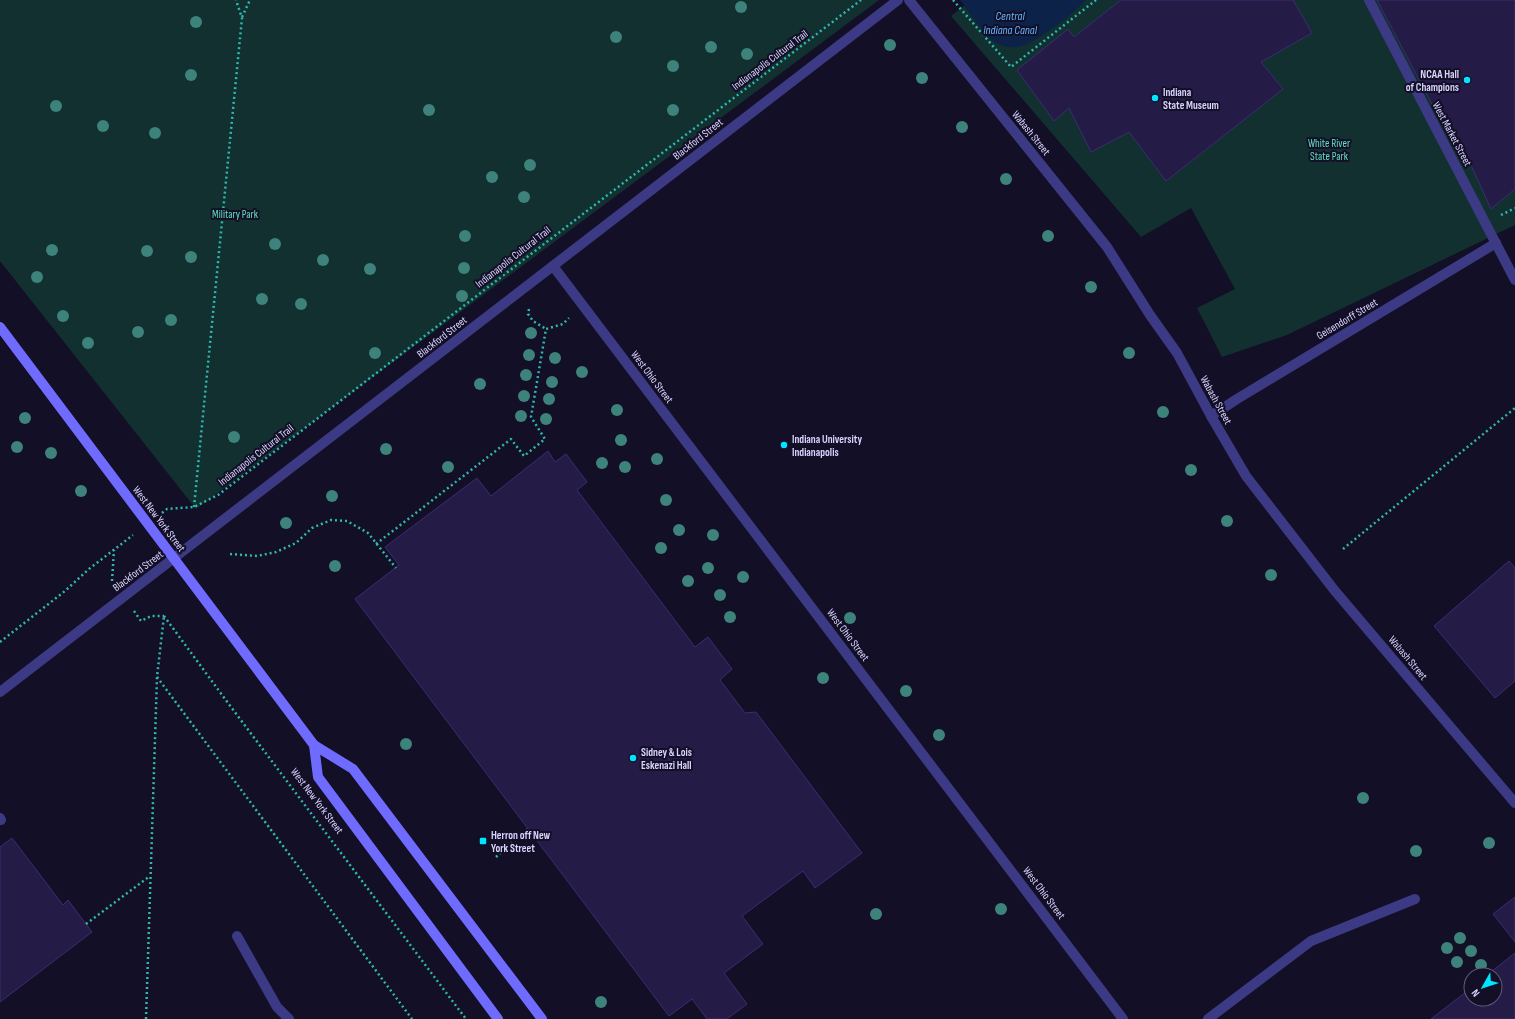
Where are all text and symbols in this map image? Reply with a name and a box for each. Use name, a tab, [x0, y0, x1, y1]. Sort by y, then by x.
water label: Central Indiana Canal	[983, 9, 1038, 38]
street label: Indianapolis Cultural Trail	[729, 27, 811, 93]
place label: NCAA Hall of Champions	[1406, 68, 1459, 94]
marker: NCAA Hall of Champions	[1462, 75, 1472, 85]
place label: Indiana State Museum	[1163, 86, 1219, 112]
marker: Indiana State Museum	[1150, 93, 1160, 103]
street label: West Market Street	[1430, 100, 1475, 169]
street label: Wabash Street	[1009, 108, 1053, 158]
street label: Blackford Street	[670, 115, 726, 163]
park label: White River State Park	[1308, 137, 1350, 163]
park label: Military Park	[212, 208, 259, 221]
street label: Indianapolis Cultural Trail	[473, 224, 553, 290]
street label: Geisendorff Street	[1314, 295, 1380, 342]
street label: Blackford Street	[414, 313, 470, 361]
street label: West Ohio Street	[628, 348, 676, 406]
street label: Wabash Street	[1197, 373, 1235, 427]
street label: Indianapolis Cultural Trail	[216, 422, 296, 488]
place label: Indiana University Indianapolis	[792, 433, 863, 459]
marker: Indiana University Indianapolis	[779, 440, 789, 450]
street label: West New York Street	[130, 483, 188, 555]
street label: Blackford Street	[110, 547, 166, 594]
street label: West Ohio Street	[824, 606, 872, 664]
street label: Wabash Street	[1386, 633, 1431, 683]
place label: Sidney & Lois Eskenazi Hall	[641, 746, 692, 772]
marker: Sidney & Lois Eskenazi Hall	[628, 753, 638, 763]
street label: West New York Street	[288, 765, 346, 837]
place label: Herron off New York Street	[491, 829, 551, 855]
marker: Herron off New York Street	[478, 836, 488, 846]
street label: West Ohio Street	[1020, 864, 1068, 922]
north arrow	[1463, 967, 1503, 1007]
text: N	[1469, 987, 1483, 999]

